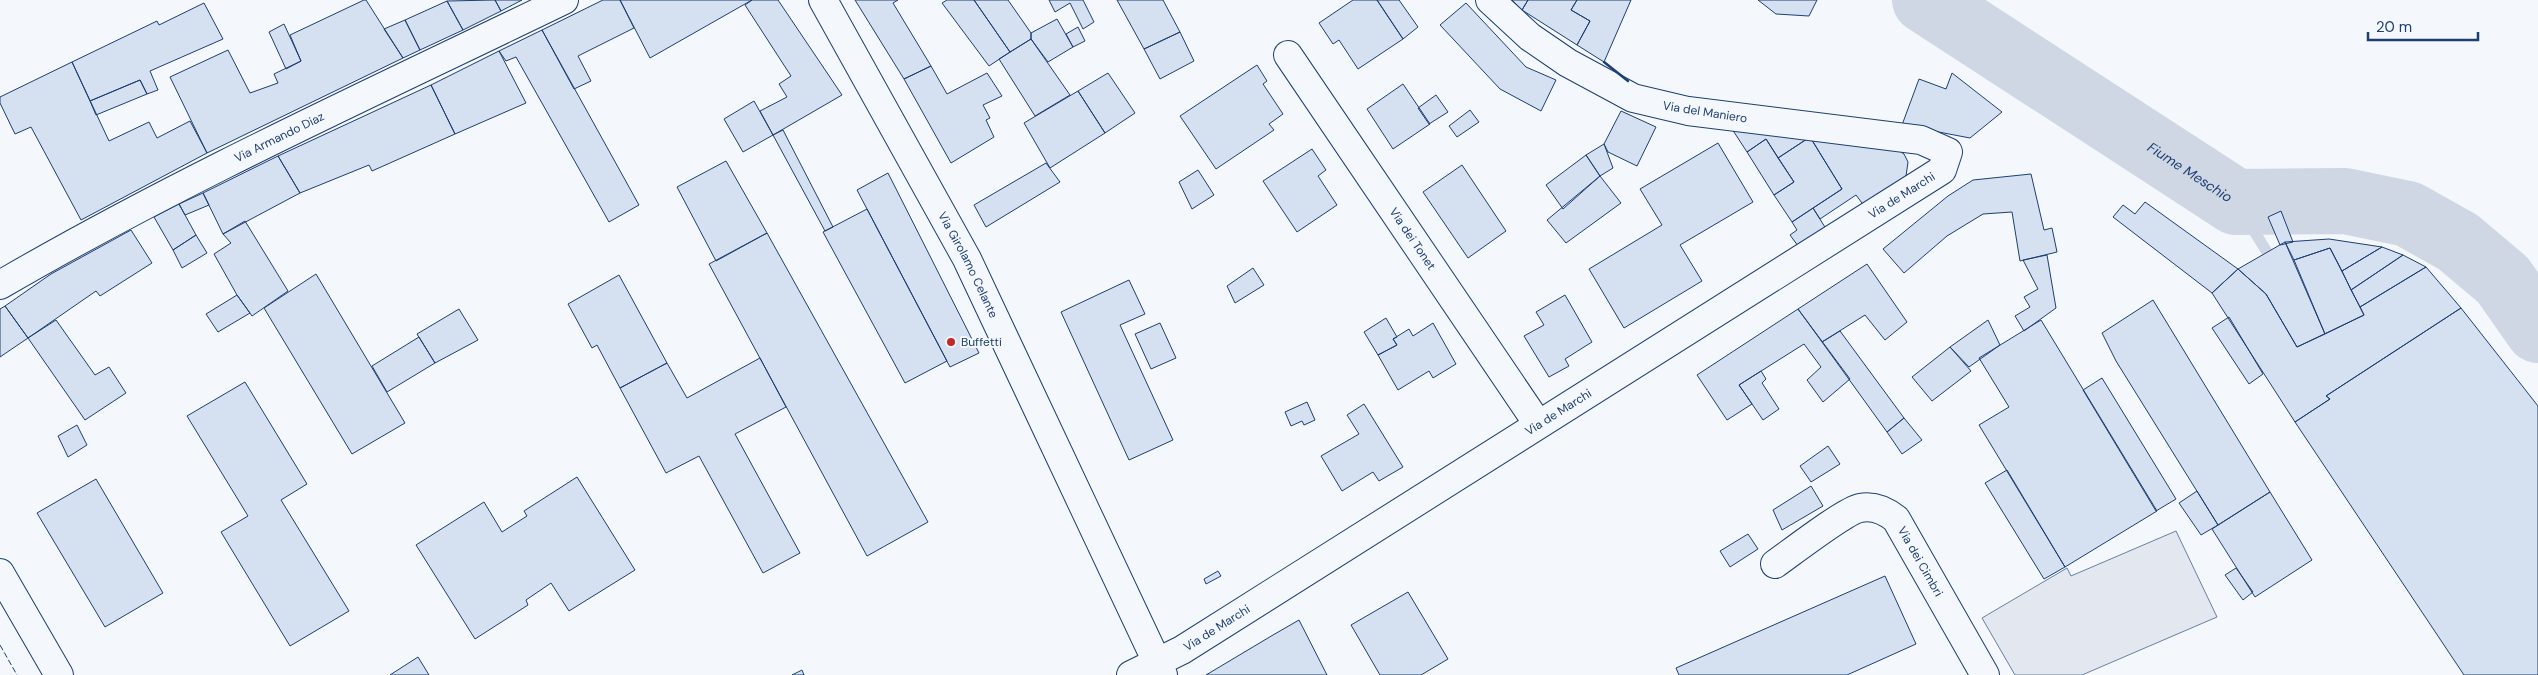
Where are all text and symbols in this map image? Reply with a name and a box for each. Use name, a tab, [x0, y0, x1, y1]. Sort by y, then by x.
scale bar	[2368, 10, 2478, 42]
text: 20 m	[2376, 17, 2412, 37]
street label: Via del Maniero	[1662, 97, 1748, 127]
street label: Via Armando Diaz	[232, 108, 327, 166]
water label: Fiume Meschio	[2144, 138, 2236, 206]
street label: Via de Marchi	[1865, 168, 1938, 222]
street label: Via dei Tonet	[1386, 204, 1440, 273]
street label: Via Girolamo Celante	[934, 209, 1002, 321]
place label: Buffetti	[961, 334, 1002, 350]
marker: Buffetti	[945, 336, 957, 348]
street label: Via de Marchi	[1522, 385, 1595, 439]
street label: Via dei Cimbri	[1894, 524, 1947, 600]
street label: Via de Marchi	[1181, 601, 1253, 655]

